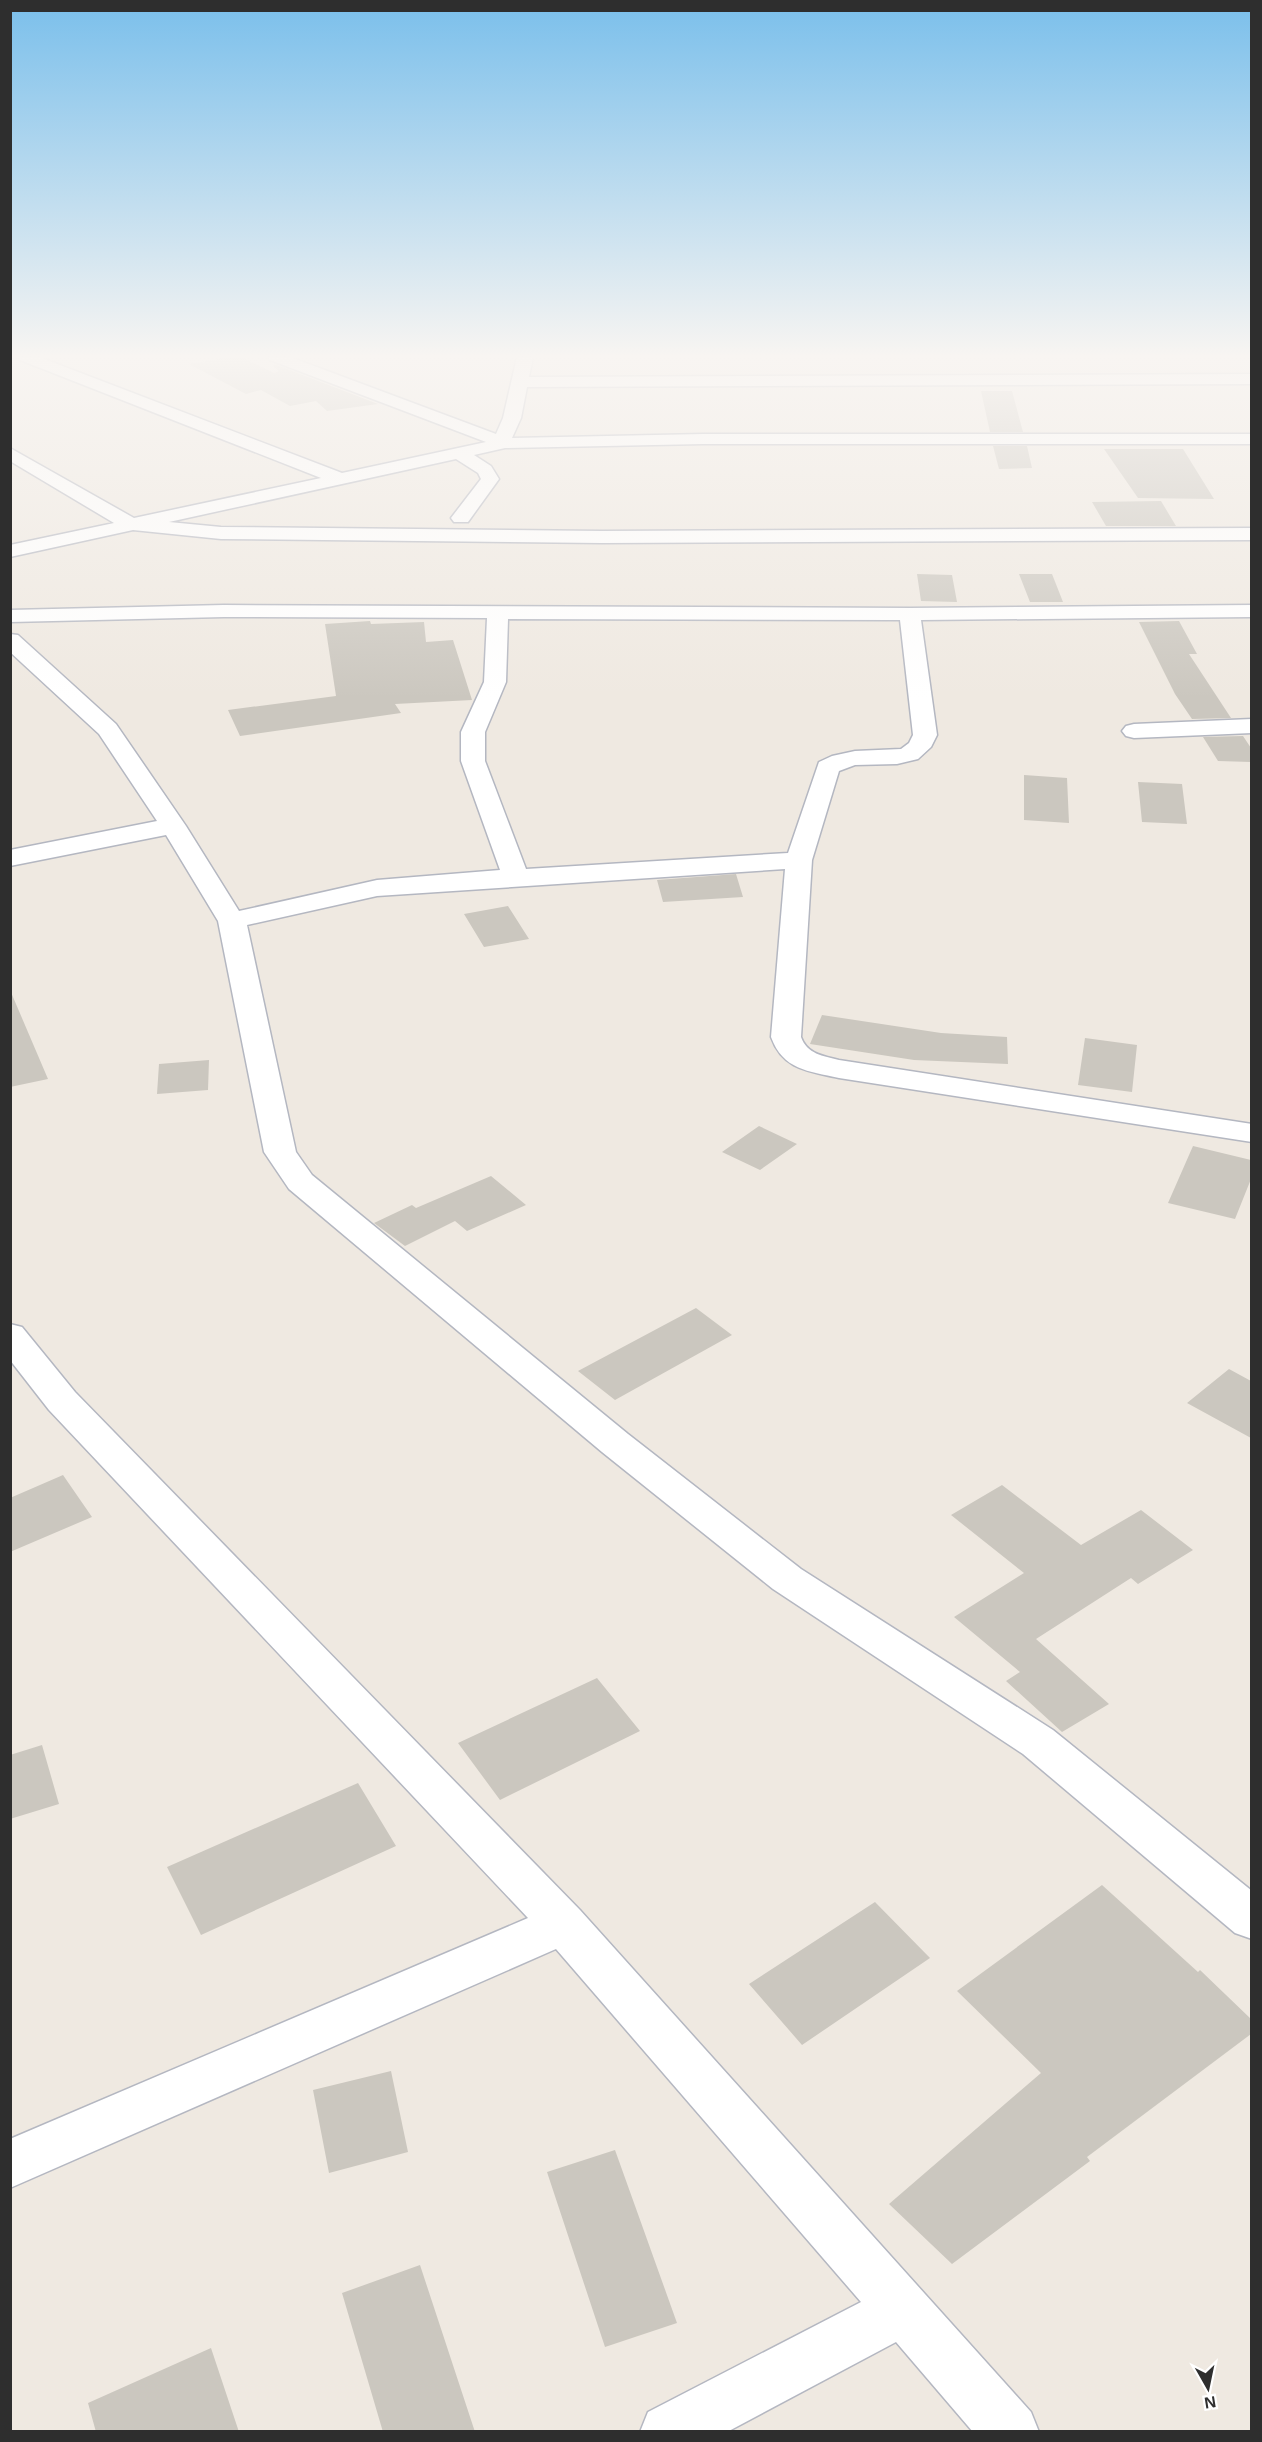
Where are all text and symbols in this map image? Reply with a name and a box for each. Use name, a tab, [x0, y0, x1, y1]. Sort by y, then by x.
north arrow	[1178, 2358, 1238, 2418]
text: N	[1203, 2393, 1217, 2412]

